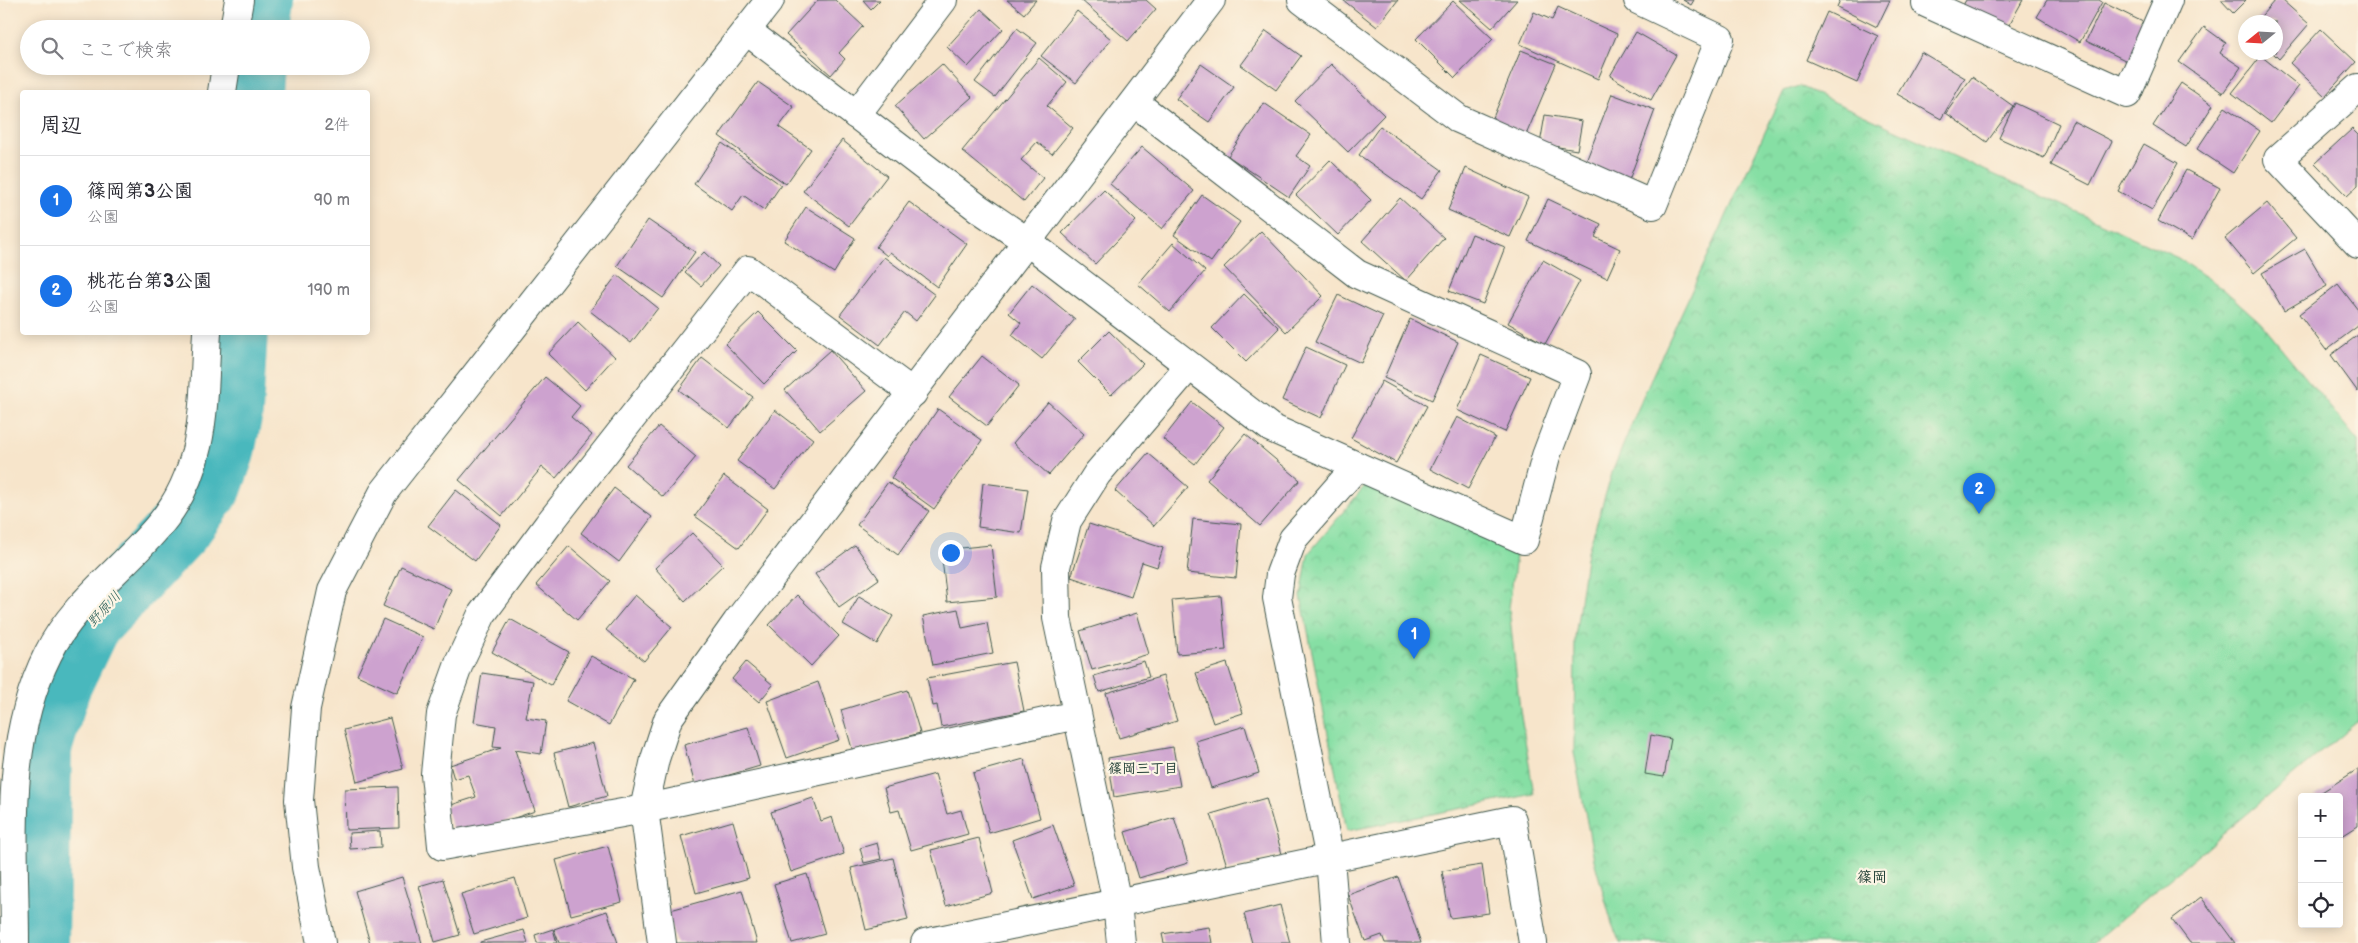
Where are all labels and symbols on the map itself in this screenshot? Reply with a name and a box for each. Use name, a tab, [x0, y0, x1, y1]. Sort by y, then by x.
north arrow	[2238, 15, 2283, 60]
pin: 2	[1963, 473, 1995, 514]
your location	[938, 540, 964, 566]
water label: 野原川	[84, 588, 124, 630]
pin: 1	[1398, 618, 1430, 659]
district label: 篠岡三丁目	[1108, 760, 1178, 777]
district label: 篠岡	[1857, 868, 1887, 887]

